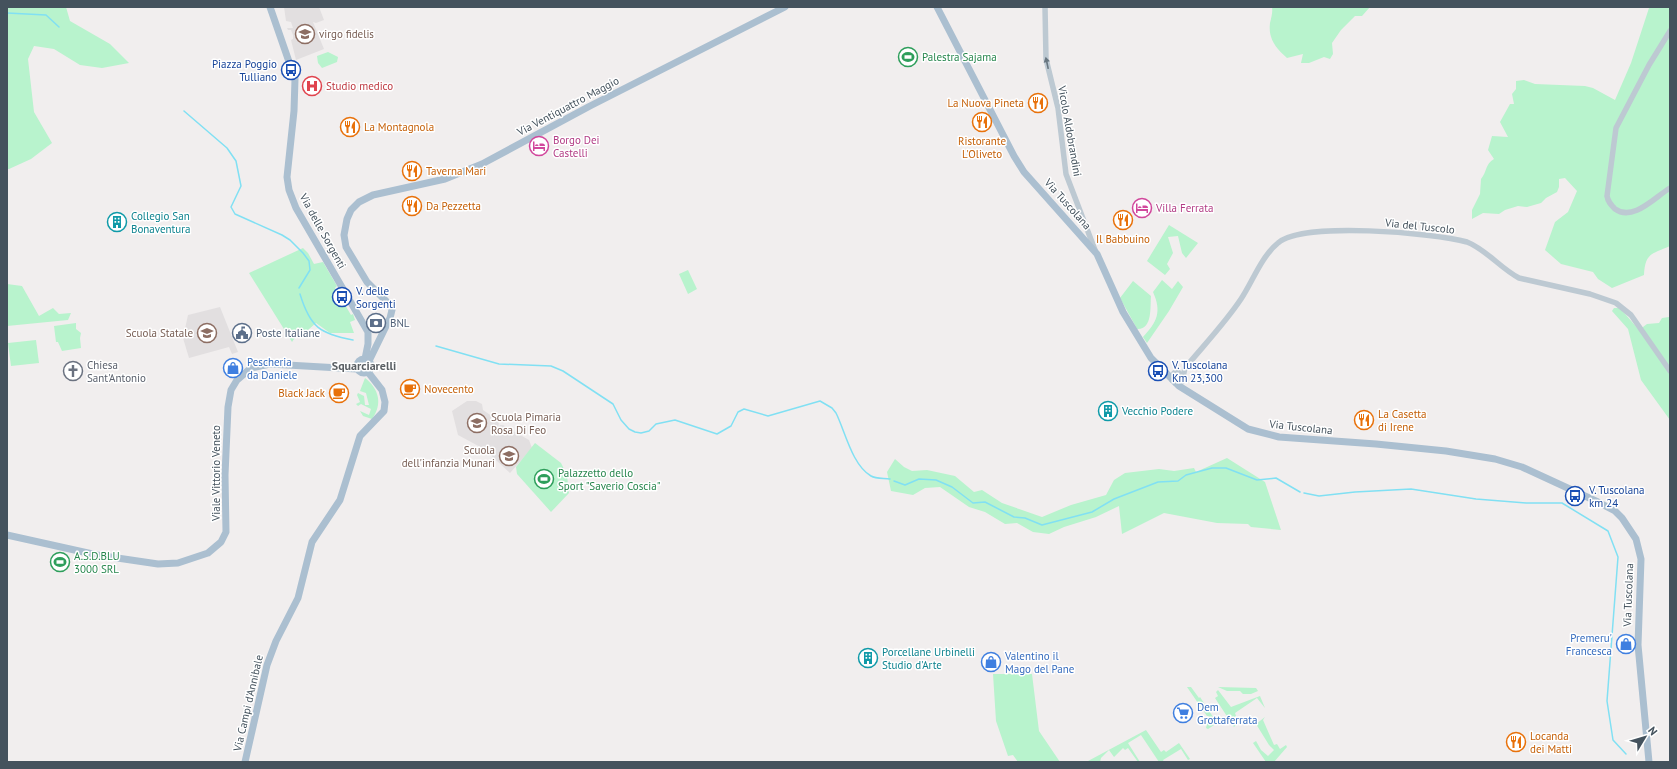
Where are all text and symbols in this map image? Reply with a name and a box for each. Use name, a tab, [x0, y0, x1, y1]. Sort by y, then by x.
school or university icon: virgo fidelis	[294, 23, 316, 45]
place label: virgo fidelis	[319, 27, 374, 41]
sports icon: Palestra Sajama	[897, 46, 919, 68]
place label: Palestra Sajama	[922, 50, 997, 64]
place label: Piazza Poggio Tulliano	[212, 57, 277, 84]
one-way arrow	[1044, 57, 1050, 69]
bus stop icon: Piazza Poggio Tulliano	[280, 59, 302, 81]
street label: Via Ventiquattro Maggio	[514, 73, 621, 139]
hospital icon: Studio medico	[301, 75, 323, 97]
place label: Studio medico	[326, 79, 393, 93]
street label: Vicolo Aldobrandini	[1055, 84, 1085, 178]
restaurant icon: La Nuova Pineta	[1027, 92, 1049, 114]
place label: La Nuova Pineta	[947, 96, 1024, 110]
restaurant icon: Ristorante L'Oliveto	[971, 111, 993, 133]
restaurant icon: La Montagnola	[339, 116, 361, 138]
place label: La Montagnola	[364, 120, 434, 134]
place label: Borgo Dei Castelli	[553, 133, 600, 160]
place label: Ristorante L'Oliveto	[958, 134, 1006, 161]
hotel icon: Borgo Dei Castelli	[528, 135, 550, 157]
restaurant icon: Taverna Mari	[401, 160, 423, 182]
place label: Taverna Mari	[426, 164, 486, 178]
street label: Via Tuscolana	[1041, 175, 1094, 232]
street label: Via delle Sorgenti	[296, 190, 349, 271]
restaurant icon: Da Pezzetta	[401, 195, 423, 217]
hotel icon: Villa Ferrata	[1131, 197, 1153, 219]
place label: Da Pezzetta	[426, 199, 481, 213]
place label: Villa Ferrata	[1155, 201, 1213, 215]
place label: Collegio San Bonaventura	[131, 209, 190, 236]
restaurant icon: Il Babbuino	[1112, 209, 1134, 231]
building icon: Collegio San Bonaventura	[106, 211, 128, 233]
street label: Via del Tuscolo	[1383, 215, 1456, 237]
place label: Il Babbuino	[1096, 232, 1150, 246]
place label: V. delle Sorgenti	[355, 284, 396, 311]
bus stop icon: V. delle Sorgenti	[331, 286, 353, 308]
bank icon: BNL	[365, 312, 387, 334]
place label: BNL	[390, 316, 410, 330]
school or university icon: Scuola Statale	[196, 322, 218, 344]
public building icon: Poste Italiane	[231, 322, 253, 344]
place label: Scuola Statale	[126, 326, 193, 340]
place label: Poste Italiane	[256, 326, 320, 340]
place label: Pescheria da Daniele	[247, 355, 298, 382]
shop icon: Pescheria da Daniele	[222, 357, 244, 379]
place label: Chiesa Sant'Antonio	[87, 358, 146, 385]
district label: Squarciarelli	[332, 358, 396, 373]
place label: V. Tuscolana Km 23,300	[1171, 358, 1228, 385]
church icon: Chiesa Sant'Antonio	[62, 360, 84, 382]
bus stop icon: V. Tuscolana Km 23,300	[1147, 360, 1169, 382]
cafe icon: Novecento	[399, 378, 421, 400]
cafe icon: Black Jack	[328, 382, 350, 404]
place label: Novecento	[424, 382, 474, 396]
place label: Black Jack	[278, 386, 326, 400]
building icon: Vecchio Podere	[1097, 400, 1119, 422]
place label: Vecchio Podere	[1121, 404, 1193, 418]
place label: La Casetta di Irene	[1378, 407, 1427, 434]
restaurant icon: La Casetta di Irene	[1353, 409, 1375, 431]
place label: Scuola Pimaria Rosa Di Feo	[491, 410, 561, 437]
school or university icon: Scuola Pimaria Rosa Di Feo	[466, 412, 488, 434]
street label: Via Tuscolana	[1268, 417, 1333, 437]
street label: Viale Vittorio Veneto	[209, 425, 223, 522]
place label: Scuola dell'infanzia Munari	[402, 443, 495, 470]
school or university icon: Scuola dell'infanzia Munari	[498, 445, 520, 467]
place label: Palazzetto dello Sport "Saverio Coscia"	[558, 466, 661, 493]
sports icon: Palazzetto dello Sport "Saverio Coscia"	[533, 468, 555, 490]
place label: V. Tuscolana km 24	[1588, 483, 1645, 510]
bus stop icon: V. Tuscolana km 24	[1564, 485, 1586, 507]
place label: A.S.D.BLU 3000 SRL	[74, 549, 120, 576]
sports icon: A.S.D.BLU 3000 SRL	[49, 551, 71, 573]
street label: Via Tuscolana	[1620, 563, 1636, 628]
place label: Premeru' Francesca	[1566, 631, 1612, 658]
shop icon: Premeru' Francesca	[1615, 633, 1637, 655]
place label: Porcellane Urbinelli Studio d'Arte	[882, 645, 975, 672]
building icon: Porcellane Urbinelli Studio d'Arte	[857, 647, 879, 669]
place label: Valentino il Mago del Pane	[1004, 649, 1075, 676]
shop icon: Valentino il Mago del Pane	[980, 651, 1002, 673]
street label: Via Campi d'Annibale	[230, 653, 266, 754]
place label: Dem Grottaferrata	[1197, 700, 1257, 727]
supermarket icon: Dem Grottaferrata	[1172, 702, 1194, 724]
north arrow	[1625, 717, 1665, 757]
text: N	[1645, 724, 1661, 738]
place label: Locanda dei Matti	[1530, 729, 1572, 756]
restaurant icon: Locanda dei Matti	[1505, 731, 1527, 753]

